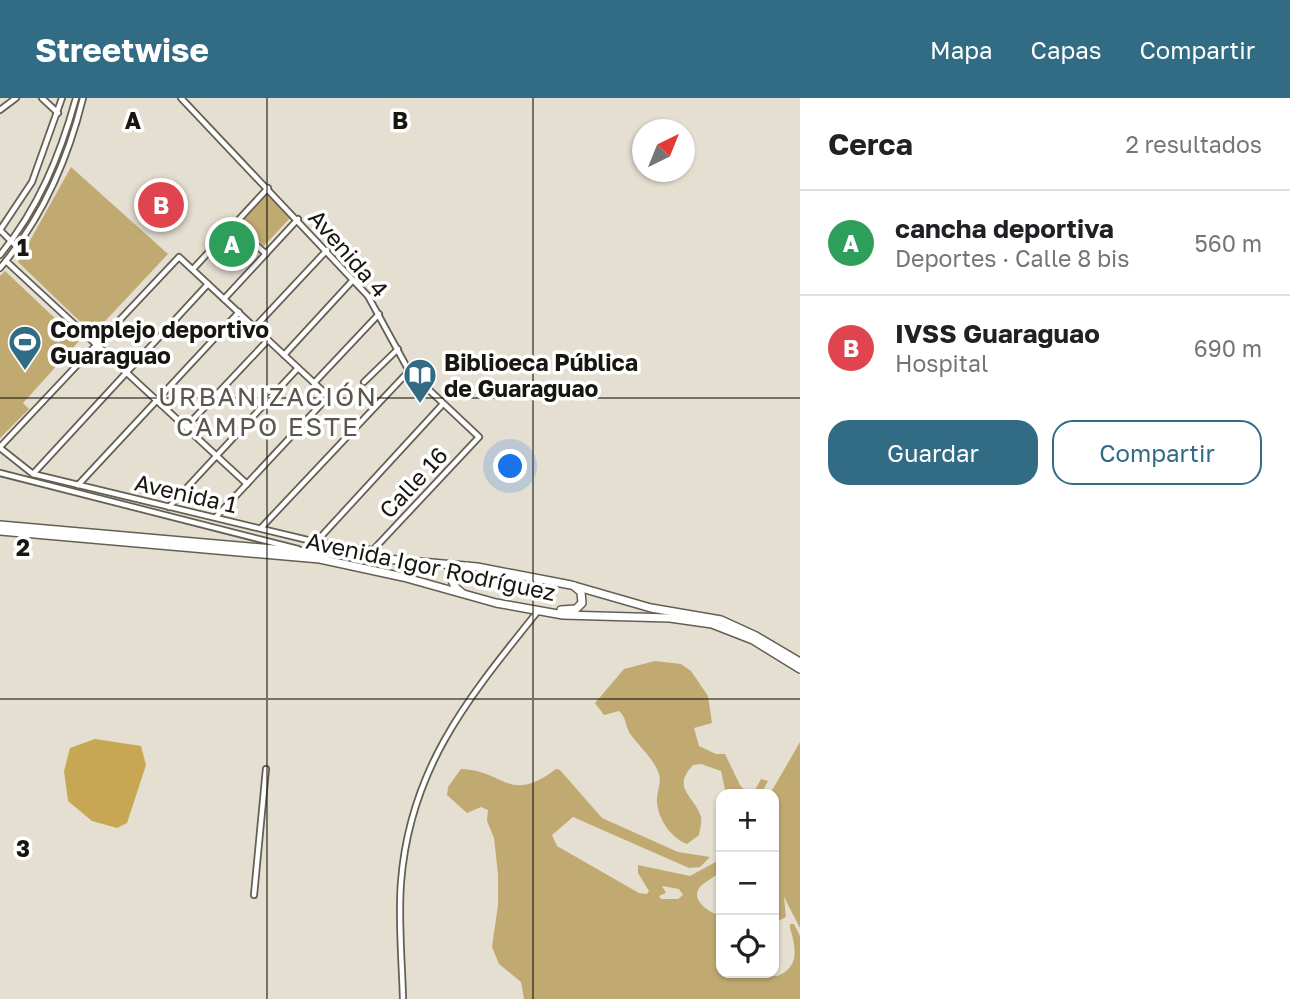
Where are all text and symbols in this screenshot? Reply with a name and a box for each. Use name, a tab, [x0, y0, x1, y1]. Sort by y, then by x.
text: Streetwise	[35, 30, 209, 69]
text: Mapa	[930, 35, 993, 64]
text: Capas	[1031, 35, 1101, 64]
text: Compartir	[1139, 35, 1255, 64]
text: A	[125, 106, 142, 134]
text: B	[392, 106, 408, 134]
north arrow	[632, 119, 695, 182]
text: Cerca	[828, 126, 913, 162]
text: 2 resultados	[1125, 130, 1262, 158]
pin: B	[138, 179, 184, 231]
street label: Avenida 4	[303, 203, 395, 303]
text: cancha deportiva	[895, 213, 1114, 244]
pin: A	[209, 218, 255, 270]
text: A	[843, 229, 859, 257]
text: 560 m	[1194, 229, 1262, 257]
text: 1	[17, 233, 29, 261]
text: Deportes · Calle 8 bis	[895, 244, 1129, 272]
place label: Complejo deportivo Guaraguao	[50, 315, 269, 369]
text: IVSS Guaraguao	[895, 318, 1100, 349]
sports icon: Complejo deportivo Guaraguao	[6, 323, 44, 372]
text: B	[843, 334, 859, 362]
text: 690 m	[1194, 334, 1262, 362]
place label: Biblioeca Pública de Guaraguao	[444, 348, 638, 402]
text: Hospital	[895, 349, 988, 377]
library icon: Biblioeca Pública de Guaraguao	[401, 356, 439, 405]
district label: URBANIZACIÓN CAMPO ESTE	[158, 381, 378, 442]
button: Guardar	[828, 420, 1038, 485]
button: Compartir	[1052, 420, 1262, 485]
street label: Calle 16	[373, 441, 453, 523]
your location	[493, 449, 527, 483]
street label: Avenida 1	[132, 468, 240, 518]
street label: Avenida Igor Rodríguez	[304, 526, 558, 606]
text: 2	[16, 533, 30, 561]
map controls	[716, 789, 779, 978]
button: +	[716, 789, 779, 852]
text: 3	[16, 834, 30, 862]
button: −	[716, 852, 779, 915]
button: locate	[716, 915, 779, 978]

